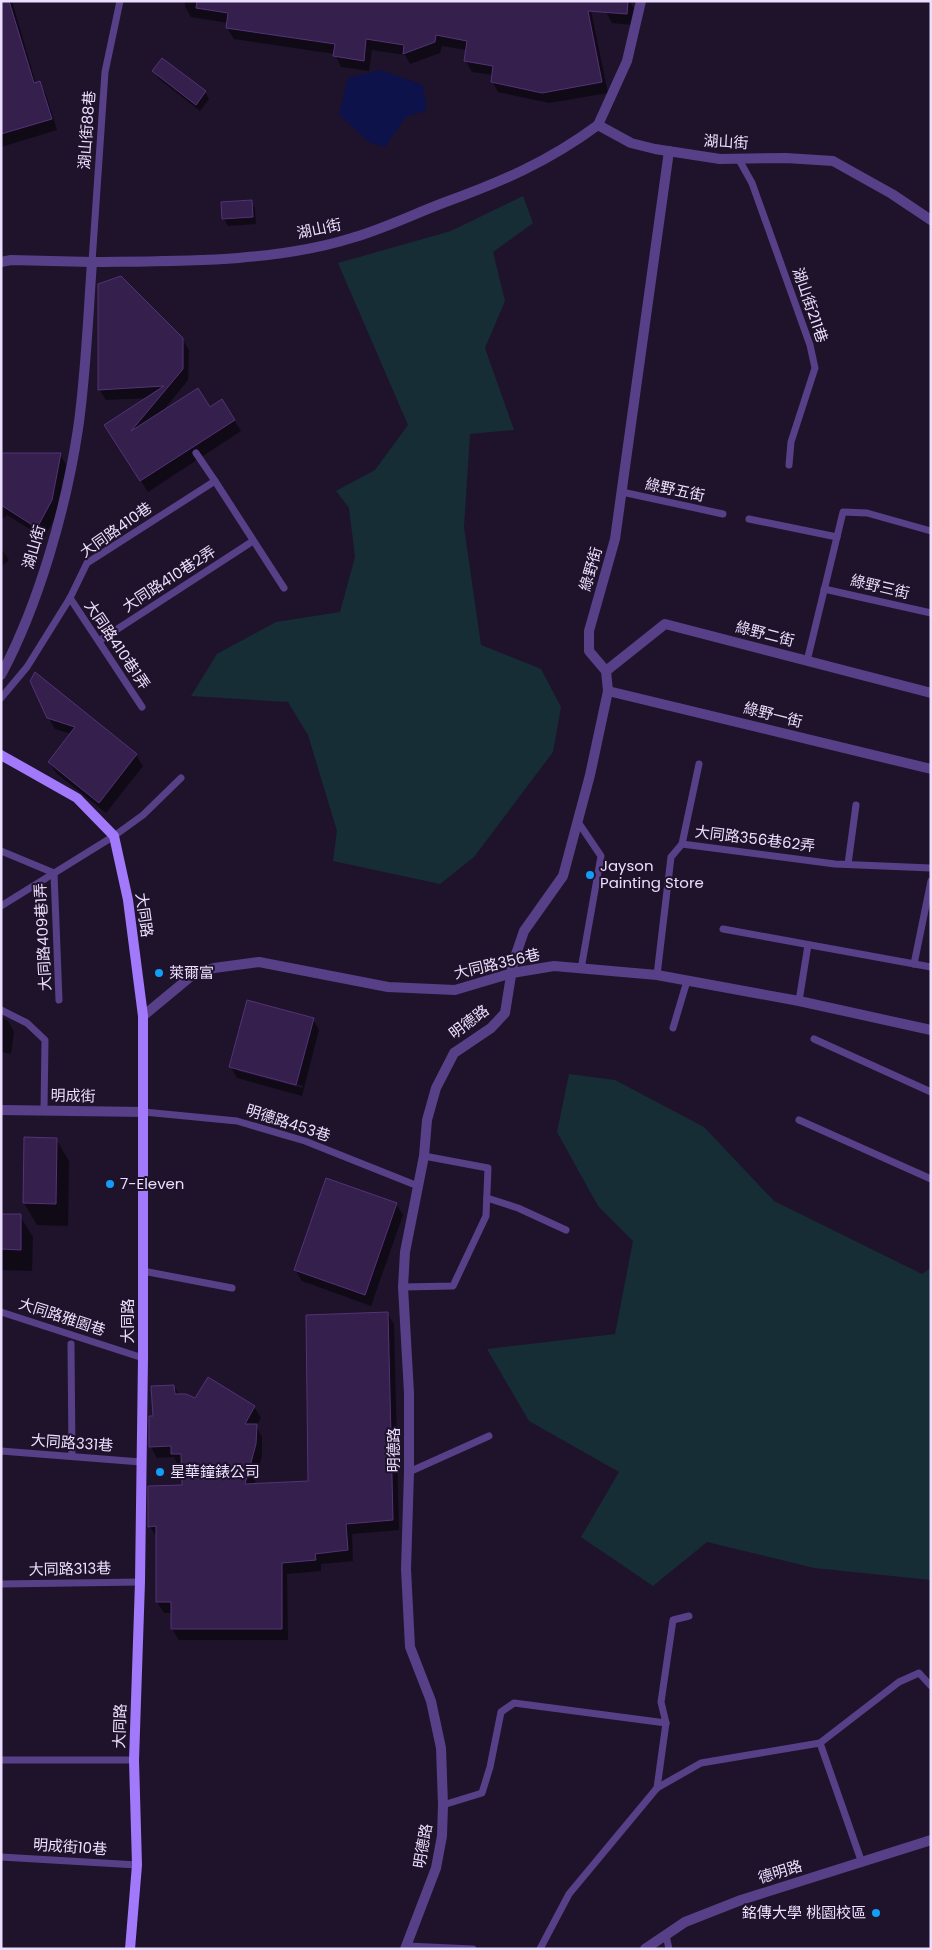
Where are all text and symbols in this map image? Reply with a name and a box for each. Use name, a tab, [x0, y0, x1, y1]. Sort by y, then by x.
street label: 湖山街88巷	[73, 90, 100, 170]
street label: 湖山街	[703, 130, 749, 153]
street label: 湖山街	[295, 214, 343, 243]
street label: 湖山街211巷	[788, 264, 833, 345]
street label: 綠野五街	[644, 473, 707, 506]
street label: 大同路410巷	[75, 497, 156, 562]
street label: 湖山街	[17, 522, 50, 571]
street label: 大同路410巷2弄	[118, 541, 219, 617]
street label: 綠野街	[574, 544, 607, 593]
street label: 綠野三街	[849, 570, 912, 603]
street label: 大同路410巷1弄	[80, 596, 155, 693]
street label: 綠野二街	[733, 616, 797, 651]
street label: 綠野一街	[741, 697, 805, 732]
street label: 大同路356巷62弄	[694, 821, 816, 856]
place label: Jayson Painting Store	[600, 855, 704, 893]
marker: Jayson Painting Store	[584, 869, 596, 881]
street label: 大同路409巷1弄	[29, 882, 56, 992]
street label: 大同路	[131, 891, 158, 939]
street label: 大同路356巷	[452, 943, 542, 984]
place label: 萊爾富	[169, 962, 214, 983]
marker: 萊爾富	[153, 967, 165, 979]
street label: 明德路	[444, 1000, 493, 1044]
street label: 明成街	[50, 1085, 96, 1106]
street label: 明德路453巷	[243, 1099, 333, 1146]
place label: 7-Eleven	[120, 1173, 184, 1194]
marker: 7-Eleven	[104, 1178, 116, 1190]
street label: 大同路雅園巷	[16, 1293, 108, 1340]
street label: 大同路	[117, 1298, 138, 1344]
street label: 明德路	[383, 1427, 404, 1473]
street label: 大同路331巷	[30, 1429, 114, 1456]
place label: 星華鐘錶公司	[170, 1461, 260, 1482]
marker: 星華鐘錶公司	[154, 1466, 166, 1478]
street label: 大同路313巷	[29, 1557, 111, 1580]
street label: 大同路	[108, 1703, 131, 1749]
street label: 明德路	[408, 1822, 437, 1870]
street label: 明成街10巷	[32, 1833, 108, 1860]
street label: 德明路	[755, 1855, 804, 1888]
place label: 銘傳大學 桃園校區	[742, 1902, 866, 1923]
marker: 銘傳大學 桃園校區	[870, 1907, 882, 1919]

